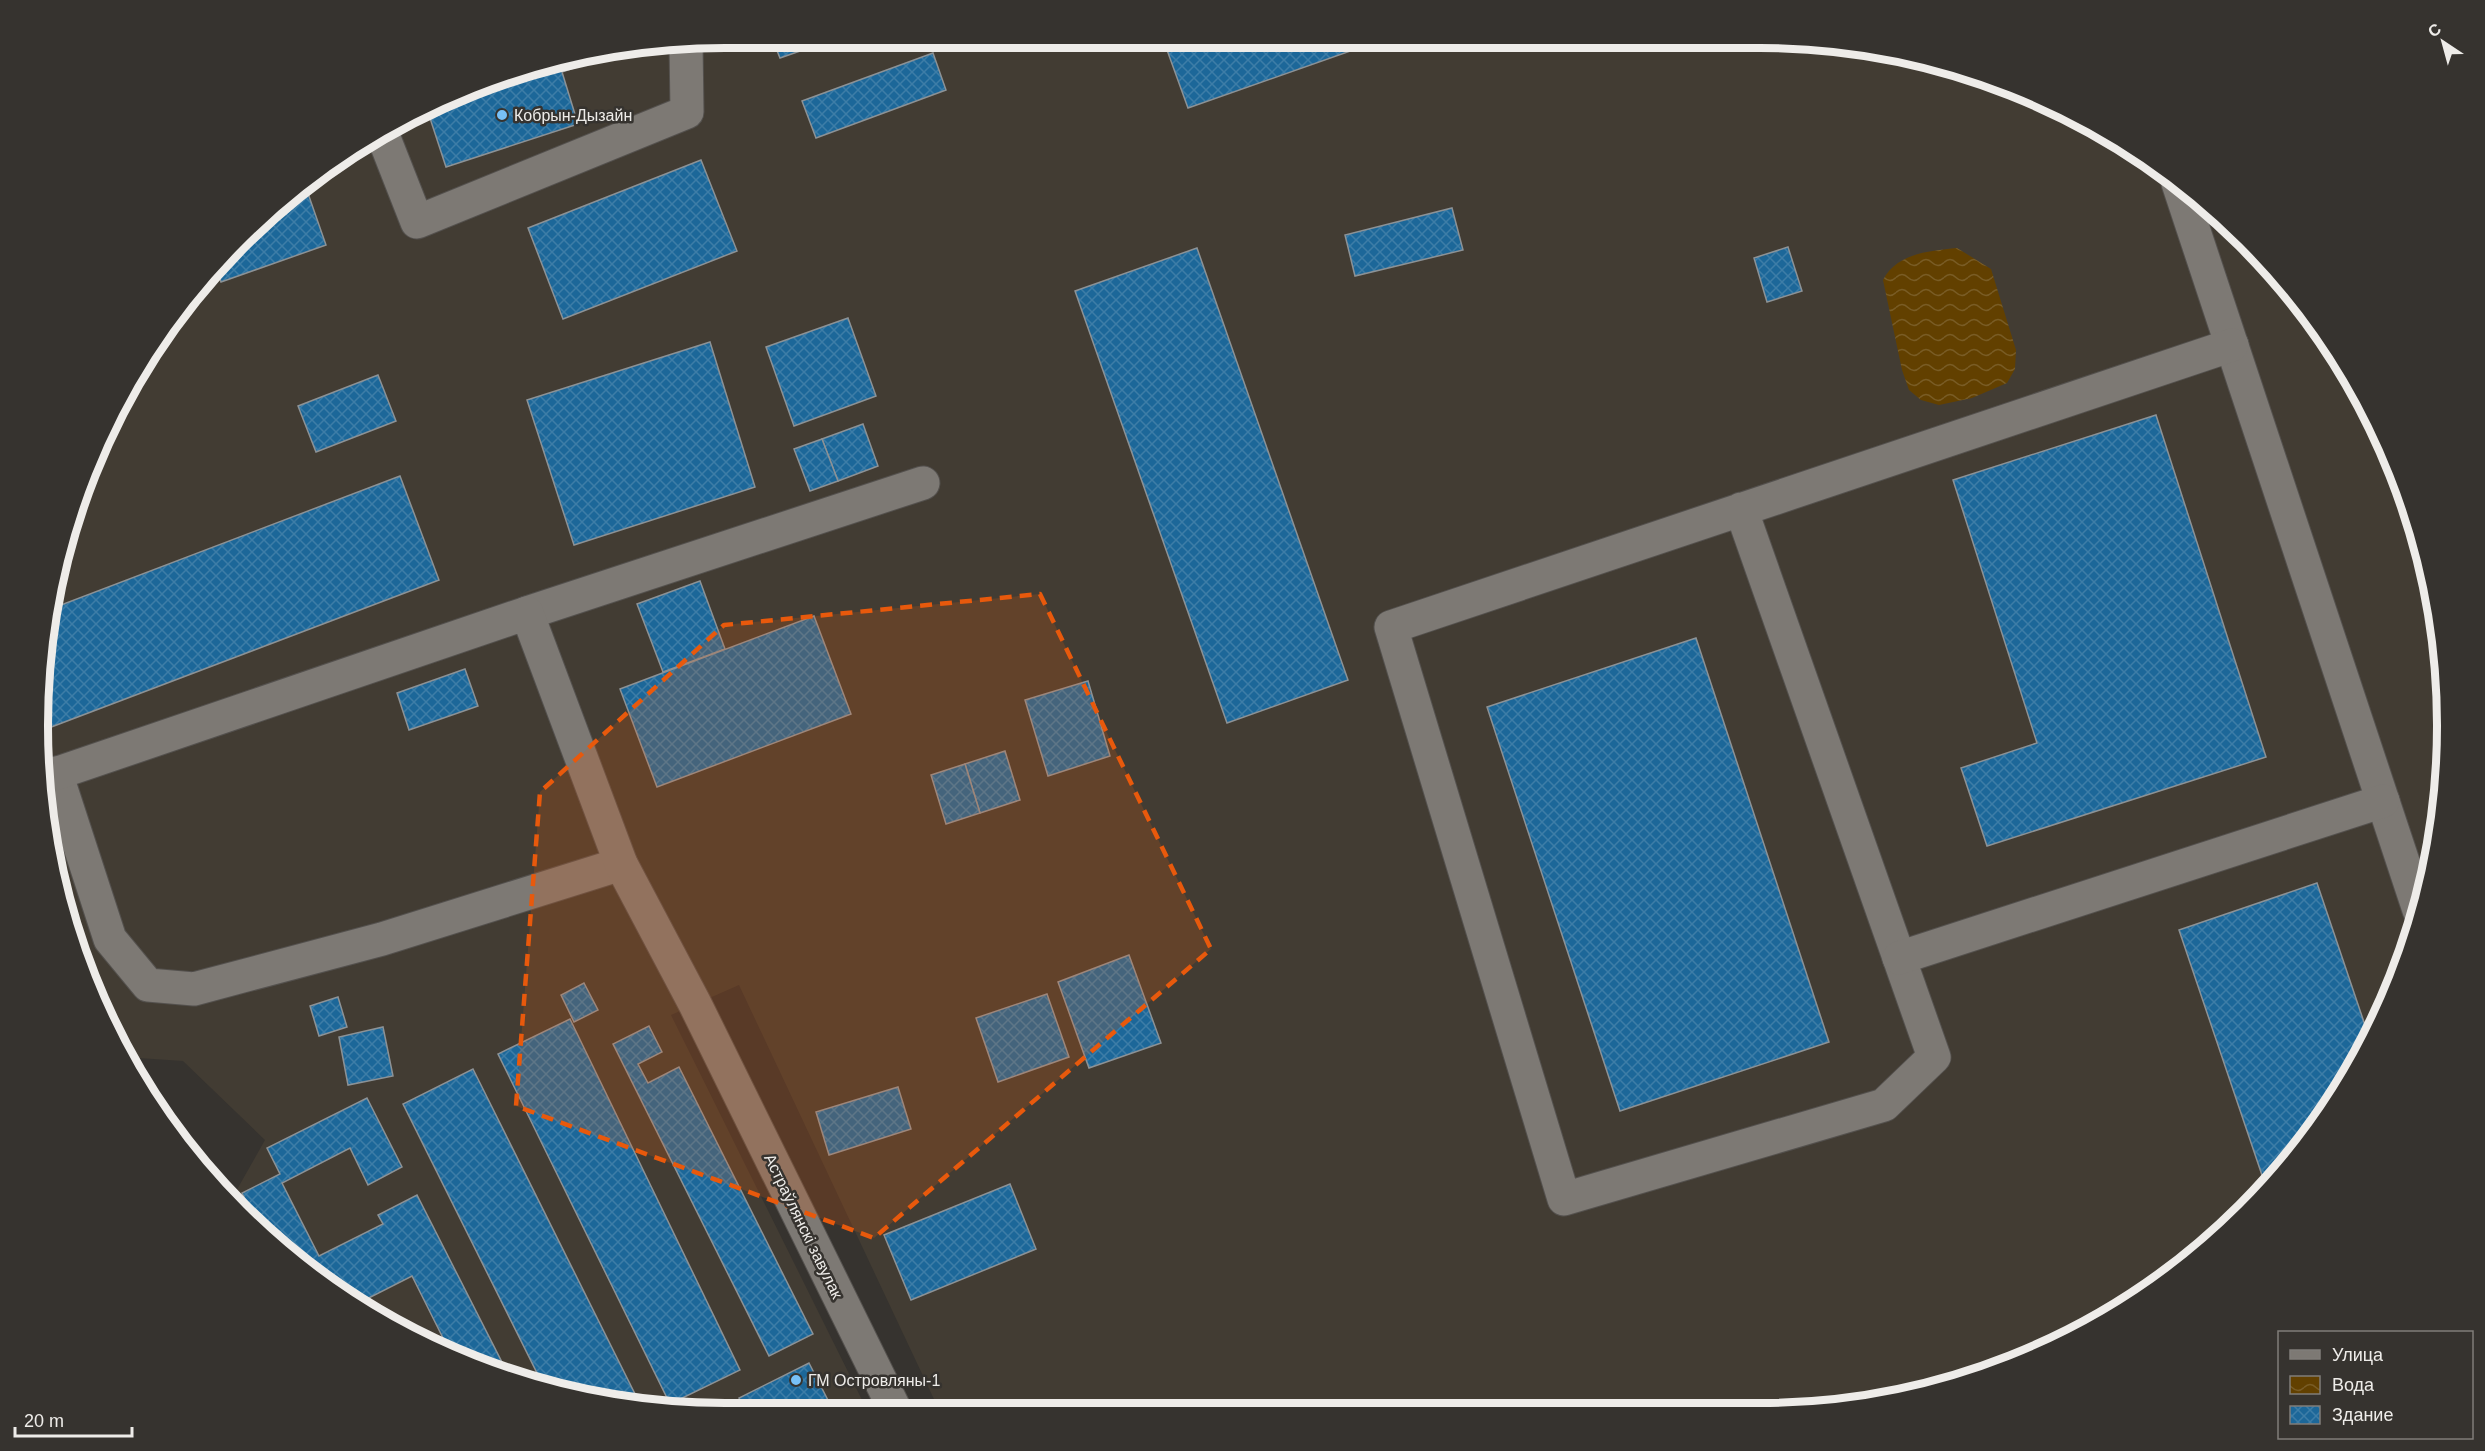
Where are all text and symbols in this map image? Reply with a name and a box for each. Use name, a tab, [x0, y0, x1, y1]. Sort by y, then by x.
north arrow	[2413, 12, 2473, 72]
text: С	[2425, 20, 2445, 41]
place label: Кобрын-Дызайн	[514, 107, 632, 124]
marker: Кобрын-Дызайн	[495, 108, 509, 122]
street label: Астраўлянскі завулак	[761, 1151, 846, 1302]
legend	[2278, 1331, 2473, 1439]
text: Улица	[2332, 1345, 2384, 1365]
place label: ГМ Островляны-1	[808, 1372, 940, 1389]
marker: ГМ Островляны-1	[789, 1373, 803, 1387]
text: Вода	[2332, 1375, 2375, 1395]
scale bar	[15, 1400, 132, 1438]
text: Здание	[2332, 1405, 2393, 1425]
text: 20 m	[24, 1411, 64, 1431]

